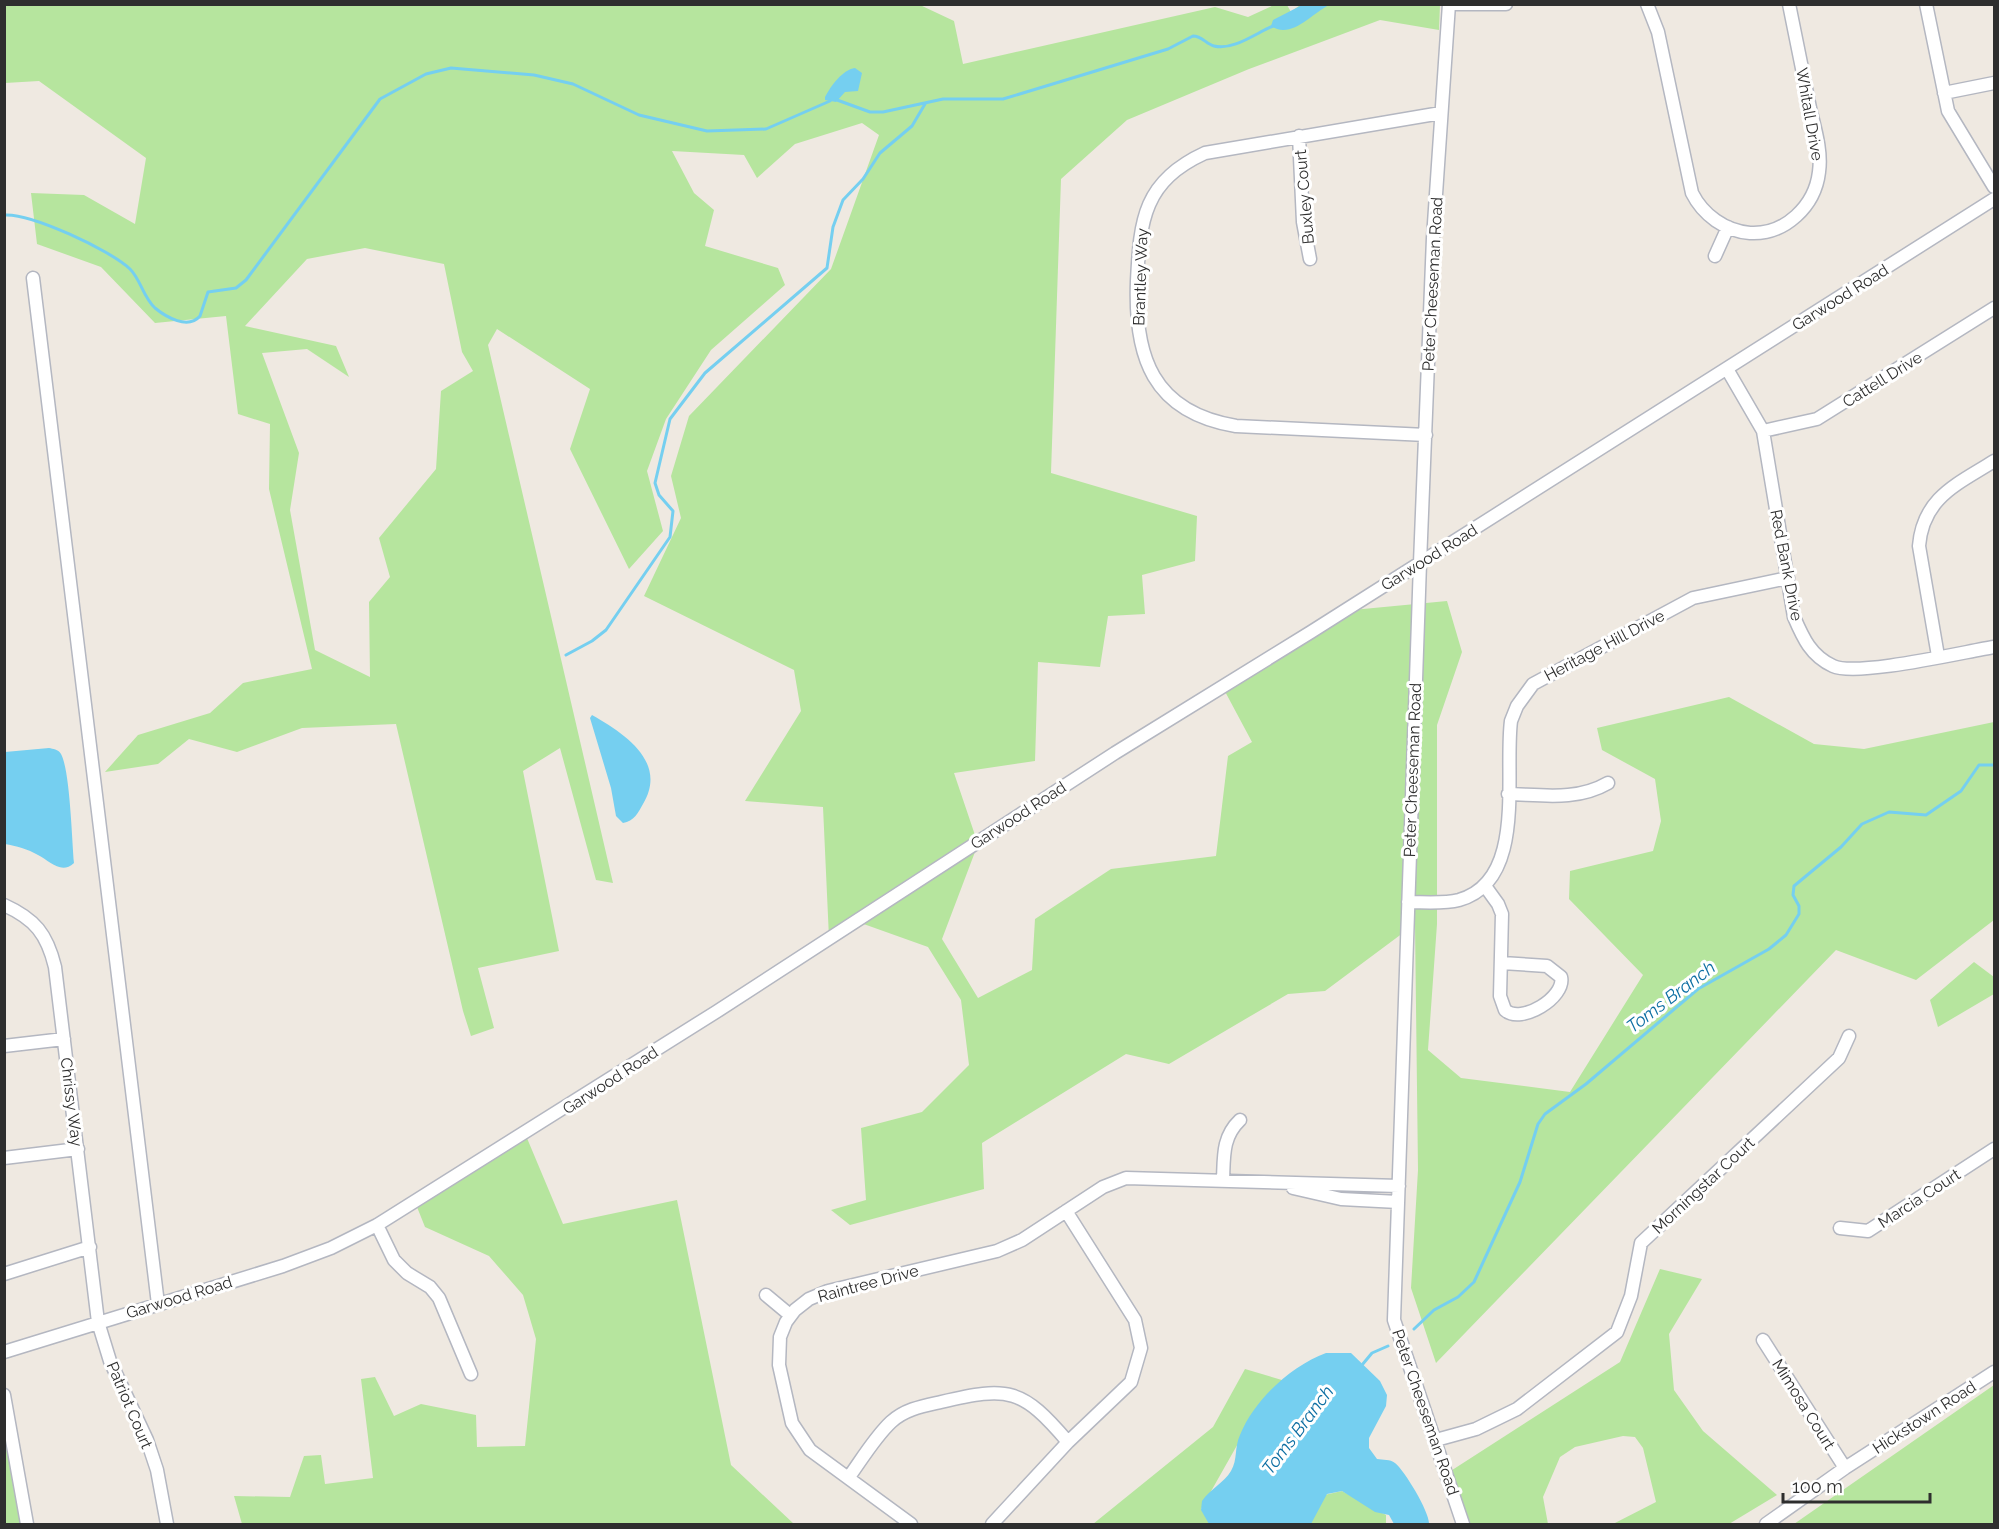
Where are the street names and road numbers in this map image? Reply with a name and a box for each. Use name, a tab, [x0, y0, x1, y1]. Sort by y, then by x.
street label: Whitall Drive	[1792, 66, 1827, 162]
street label: Buxley Court	[1291, 148, 1318, 245]
street label: Peter Cheeseman Road	[1418, 196, 1447, 372]
street label: Brantley Way	[1129, 227, 1152, 326]
street label: Garwood Road	[1789, 260, 1892, 335]
street label: Cattell Drive	[1839, 347, 1926, 411]
street label: Red Bank Drive	[1766, 508, 1807, 622]
street label: Garwood Road	[1378, 520, 1481, 595]
street label: Heritage Hill Drive	[1541, 606, 1668, 685]
street label: Peter Cheeseman Road	[1400, 682, 1425, 858]
street label: Garwood Road	[967, 777, 1070, 853]
street label: Garwood Road	[559, 1042, 662, 1118]
street label: Chrissy Way	[57, 1056, 86, 1148]
street label: Morningstar Court	[1648, 1133, 1759, 1238]
street label: Marcia Court	[1875, 1164, 1964, 1232]
street label: Raintree Drive	[816, 1261, 921, 1306]
street label: Garwood Road	[124, 1272, 235, 1323]
street label: Peter Cheeseman Road	[1388, 1327, 1463, 1498]
street label: Mimosa Court	[1768, 1355, 1839, 1454]
street label: Patriot Court	[103, 1359, 157, 1452]
street label: Hickstown Road	[1869, 1377, 1980, 1458]

